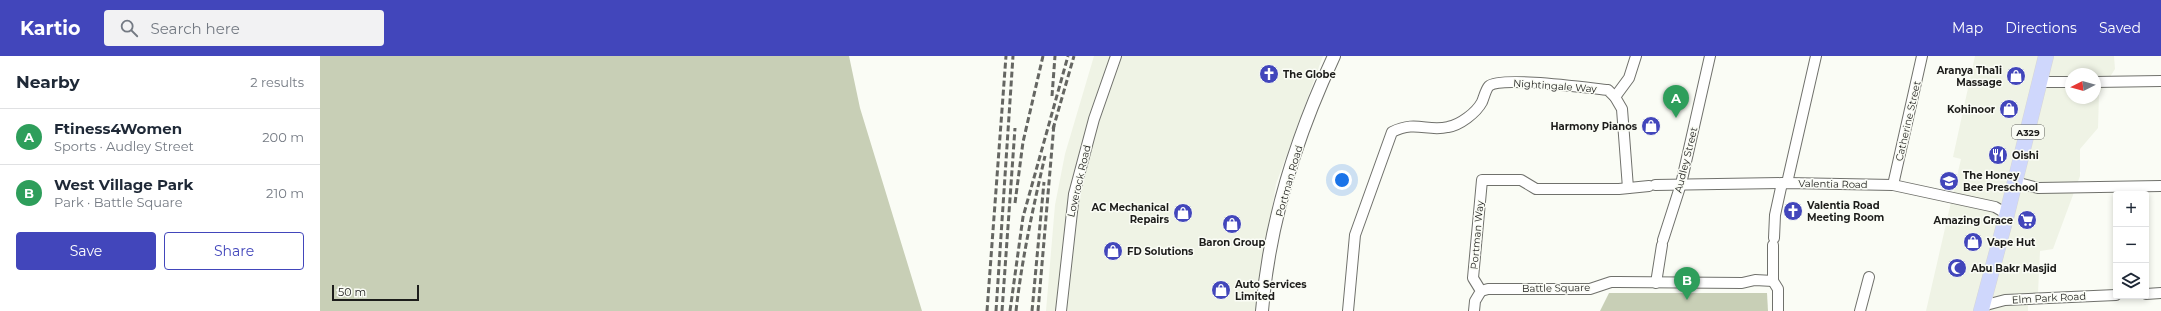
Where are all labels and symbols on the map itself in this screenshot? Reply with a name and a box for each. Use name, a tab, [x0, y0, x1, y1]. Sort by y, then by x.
church icon: The Globe	[1258, 63, 1280, 85]
place label: Aranya Tha1i Massage	[1936, 64, 2002, 89]
shop icon: Aranya Tha1i Massage	[2005, 65, 2027, 87]
place label: The Globe	[1283, 68, 1336, 81]
north arrow	[2065, 68, 2101, 104]
street label: Nightingale Way	[1513, 77, 1598, 95]
street label: Catherine Street	[1892, 80, 1924, 162]
pin: A	[1663, 85, 1689, 118]
shop icon: Kohinoor	[1998, 98, 2020, 120]
place label: Kohinoor	[1947, 103, 1996, 116]
shop icon: Harmony Pianos	[1640, 115, 1662, 137]
place label: Harmony Pianos	[1550, 120, 1638, 133]
road number: A329	[2012, 125, 2044, 139]
street label: Audley Street	[1672, 126, 1700, 194]
street label: Loverock Road	[1064, 144, 1094, 218]
street label: Portman Road	[1273, 144, 1305, 218]
restaurant icon: Oishi	[1987, 144, 2009, 166]
place label: Oishi	[2012, 149, 2039, 162]
place label: The Honey Bee Preschool	[1963, 169, 2038, 194]
your location	[1332, 170, 1352, 190]
school or university icon: The Honey Bee Preschool	[1938, 170, 1960, 192]
street label: Valentia Road	[1798, 177, 1868, 191]
street label: Portman Way	[1468, 199, 1487, 270]
place label: Valentia Road Meeting Room	[1806, 199, 1884, 224]
church icon: Valentia Road Meeting Room	[1782, 200, 1804, 222]
place label: AC Mechanical Repairs	[1091, 201, 1170, 226]
shop icon: AC Mechanical Repairs	[1172, 202, 1194, 224]
supermarket icon: Amazing Grace	[2016, 209, 2038, 231]
shop icon: Baron Group	[1221, 213, 1243, 235]
place label: Amazing Grace	[1932, 214, 2013, 227]
shop icon: Vape Hut	[1962, 231, 1984, 253]
place label: Baron Group	[1199, 236, 1265, 249]
place label: Vape Hut	[1986, 236, 2036, 249]
shop icon: FD Solutions	[1102, 240, 1124, 262]
place label: FD Solutions	[1127, 245, 1194, 258]
mosque icon: Abu Bakr Masjid	[1946, 257, 1968, 279]
place label: Abu Bakr Masjid	[1970, 262, 2057, 275]
pin: B	[1674, 267, 1700, 300]
place label: Auto Services Limited	[1234, 278, 1307, 303]
shop icon: Auto Services Limited	[1210, 279, 1232, 301]
street label: Battle Square	[1522, 281, 1590, 295]
scale bar	[332, 283, 419, 302]
street label: Elm Park Road	[2012, 290, 2086, 306]

